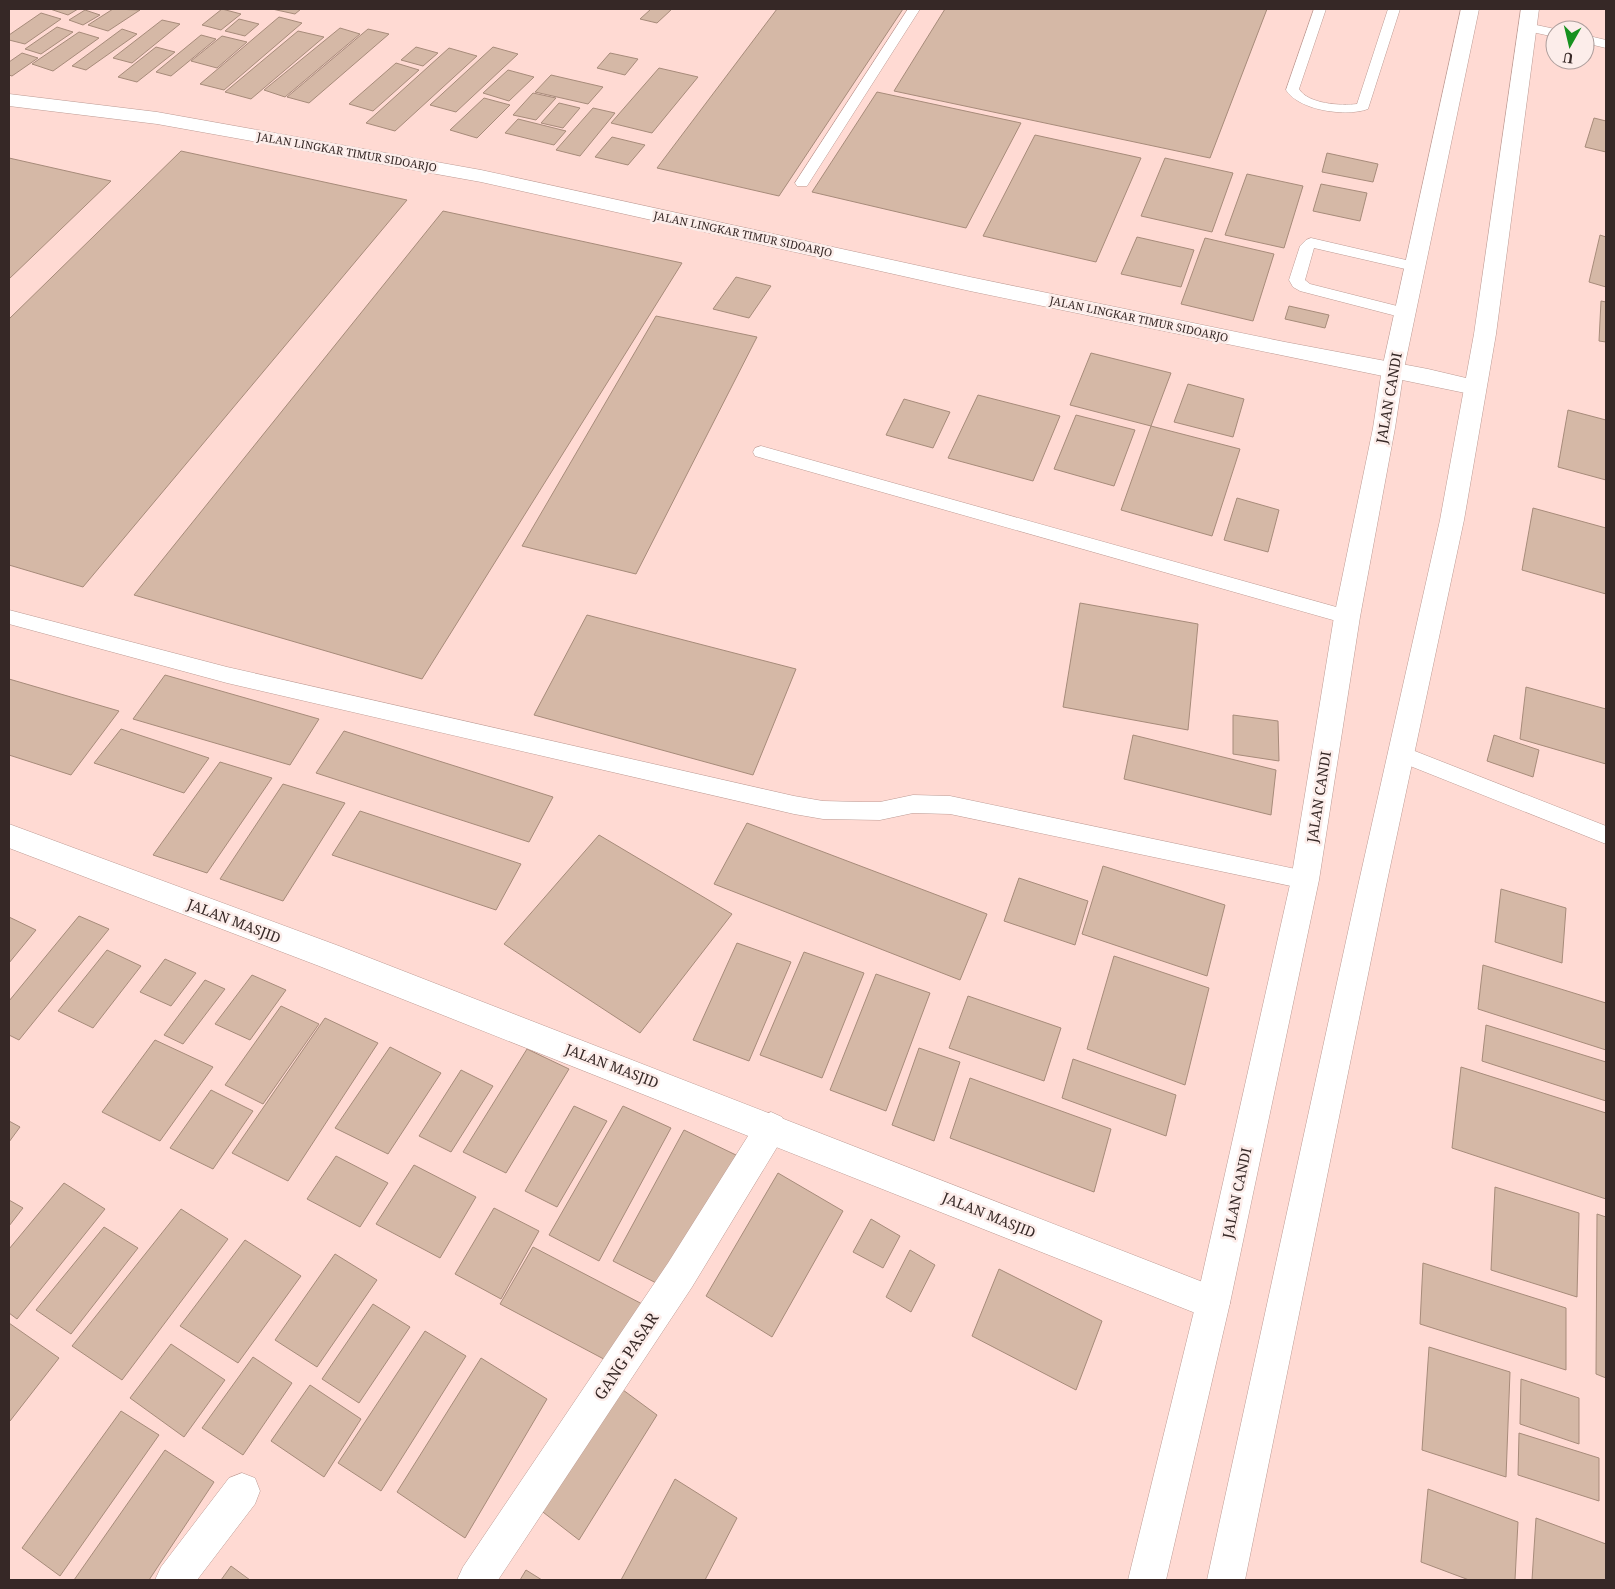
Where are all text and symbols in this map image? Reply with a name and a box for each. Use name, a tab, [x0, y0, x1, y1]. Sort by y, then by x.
north arrow	[1545, 20, 1595, 70]
text: U	[1561, 48, 1575, 69]
street label: JALAN LINGKAR TIMUR SIDOARJO	[255, 128, 438, 175]
street label: JALAN LINGKAR TIMUR SIDOARJO	[651, 207, 834, 260]
street label: JALAN LINGKAR TIMUR SIDOARJO	[1047, 292, 1230, 345]
street label: JALAN CANDI	[1371, 351, 1406, 446]
street label: JALAN CANDI	[1302, 750, 1335, 845]
street label: JALAN MASJID	[184, 894, 284, 947]
street label: JALAN MASJID	[562, 1039, 662, 1092]
street label: JALAN CANDI	[1217, 1146, 1255, 1241]
street label: JALAN MASJID	[939, 1187, 1039, 1242]
street label: GANG PASAR	[589, 1308, 664, 1404]

